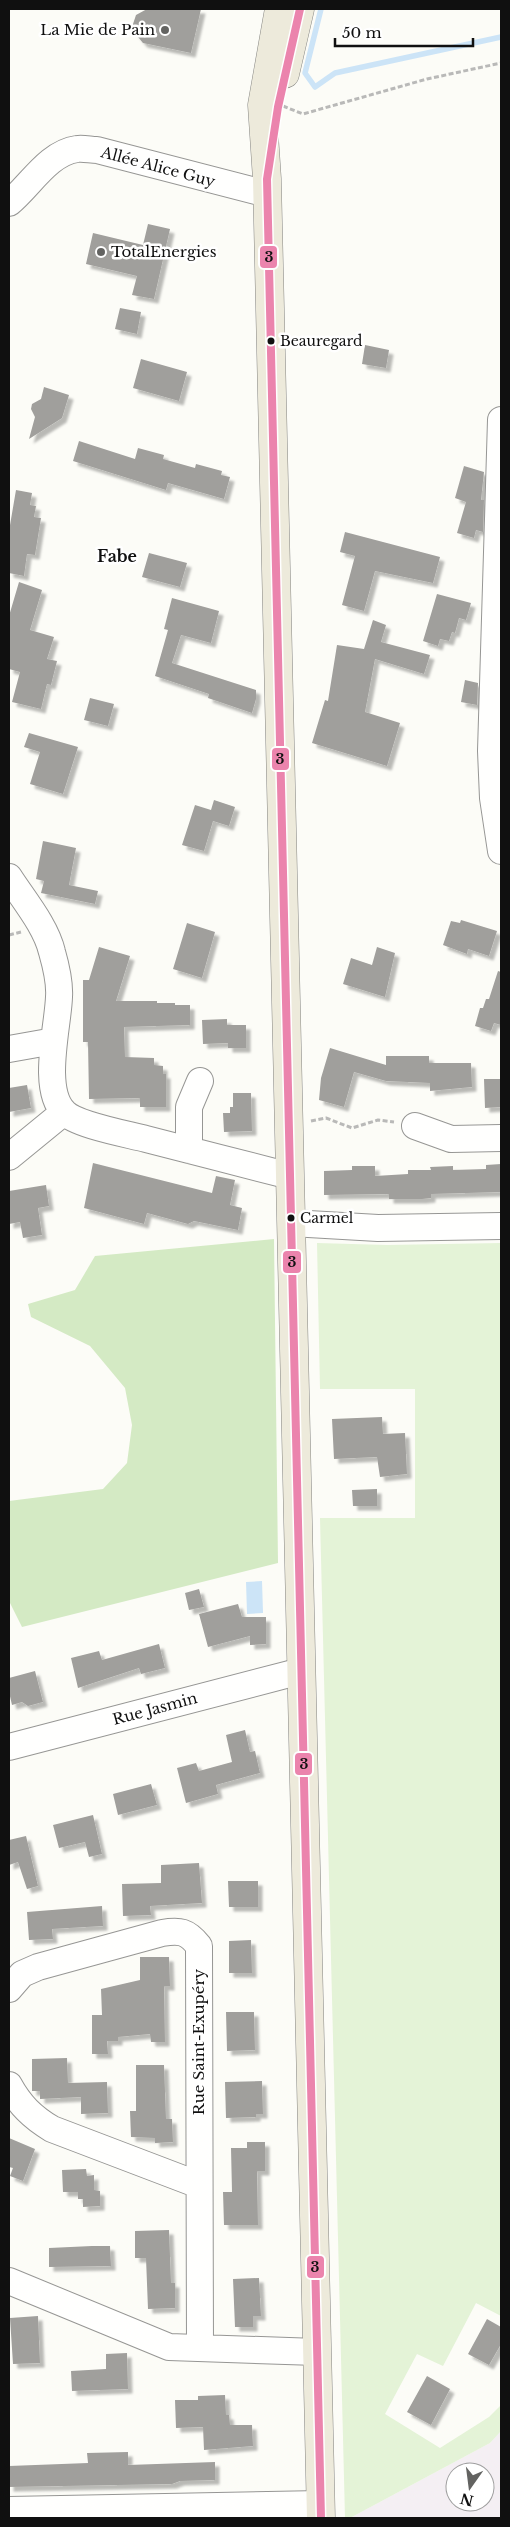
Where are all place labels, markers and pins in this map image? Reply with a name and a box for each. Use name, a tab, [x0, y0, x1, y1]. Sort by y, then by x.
place label: La Mie de Pain	[40, 20, 155, 39]
marker: La Mie de Pain	[159, 24, 171, 36]
place label: TotalEnergies	[111, 242, 217, 261]
marker: TotalEnergies	[95, 246, 107, 258]
place label: Beauregard	[280, 332, 363, 350]
marker: Beauregard	[266, 336, 276, 346]
place label: Carmel	[300, 1209, 354, 1227]
marker: Carmel	[286, 1213, 296, 1223]

